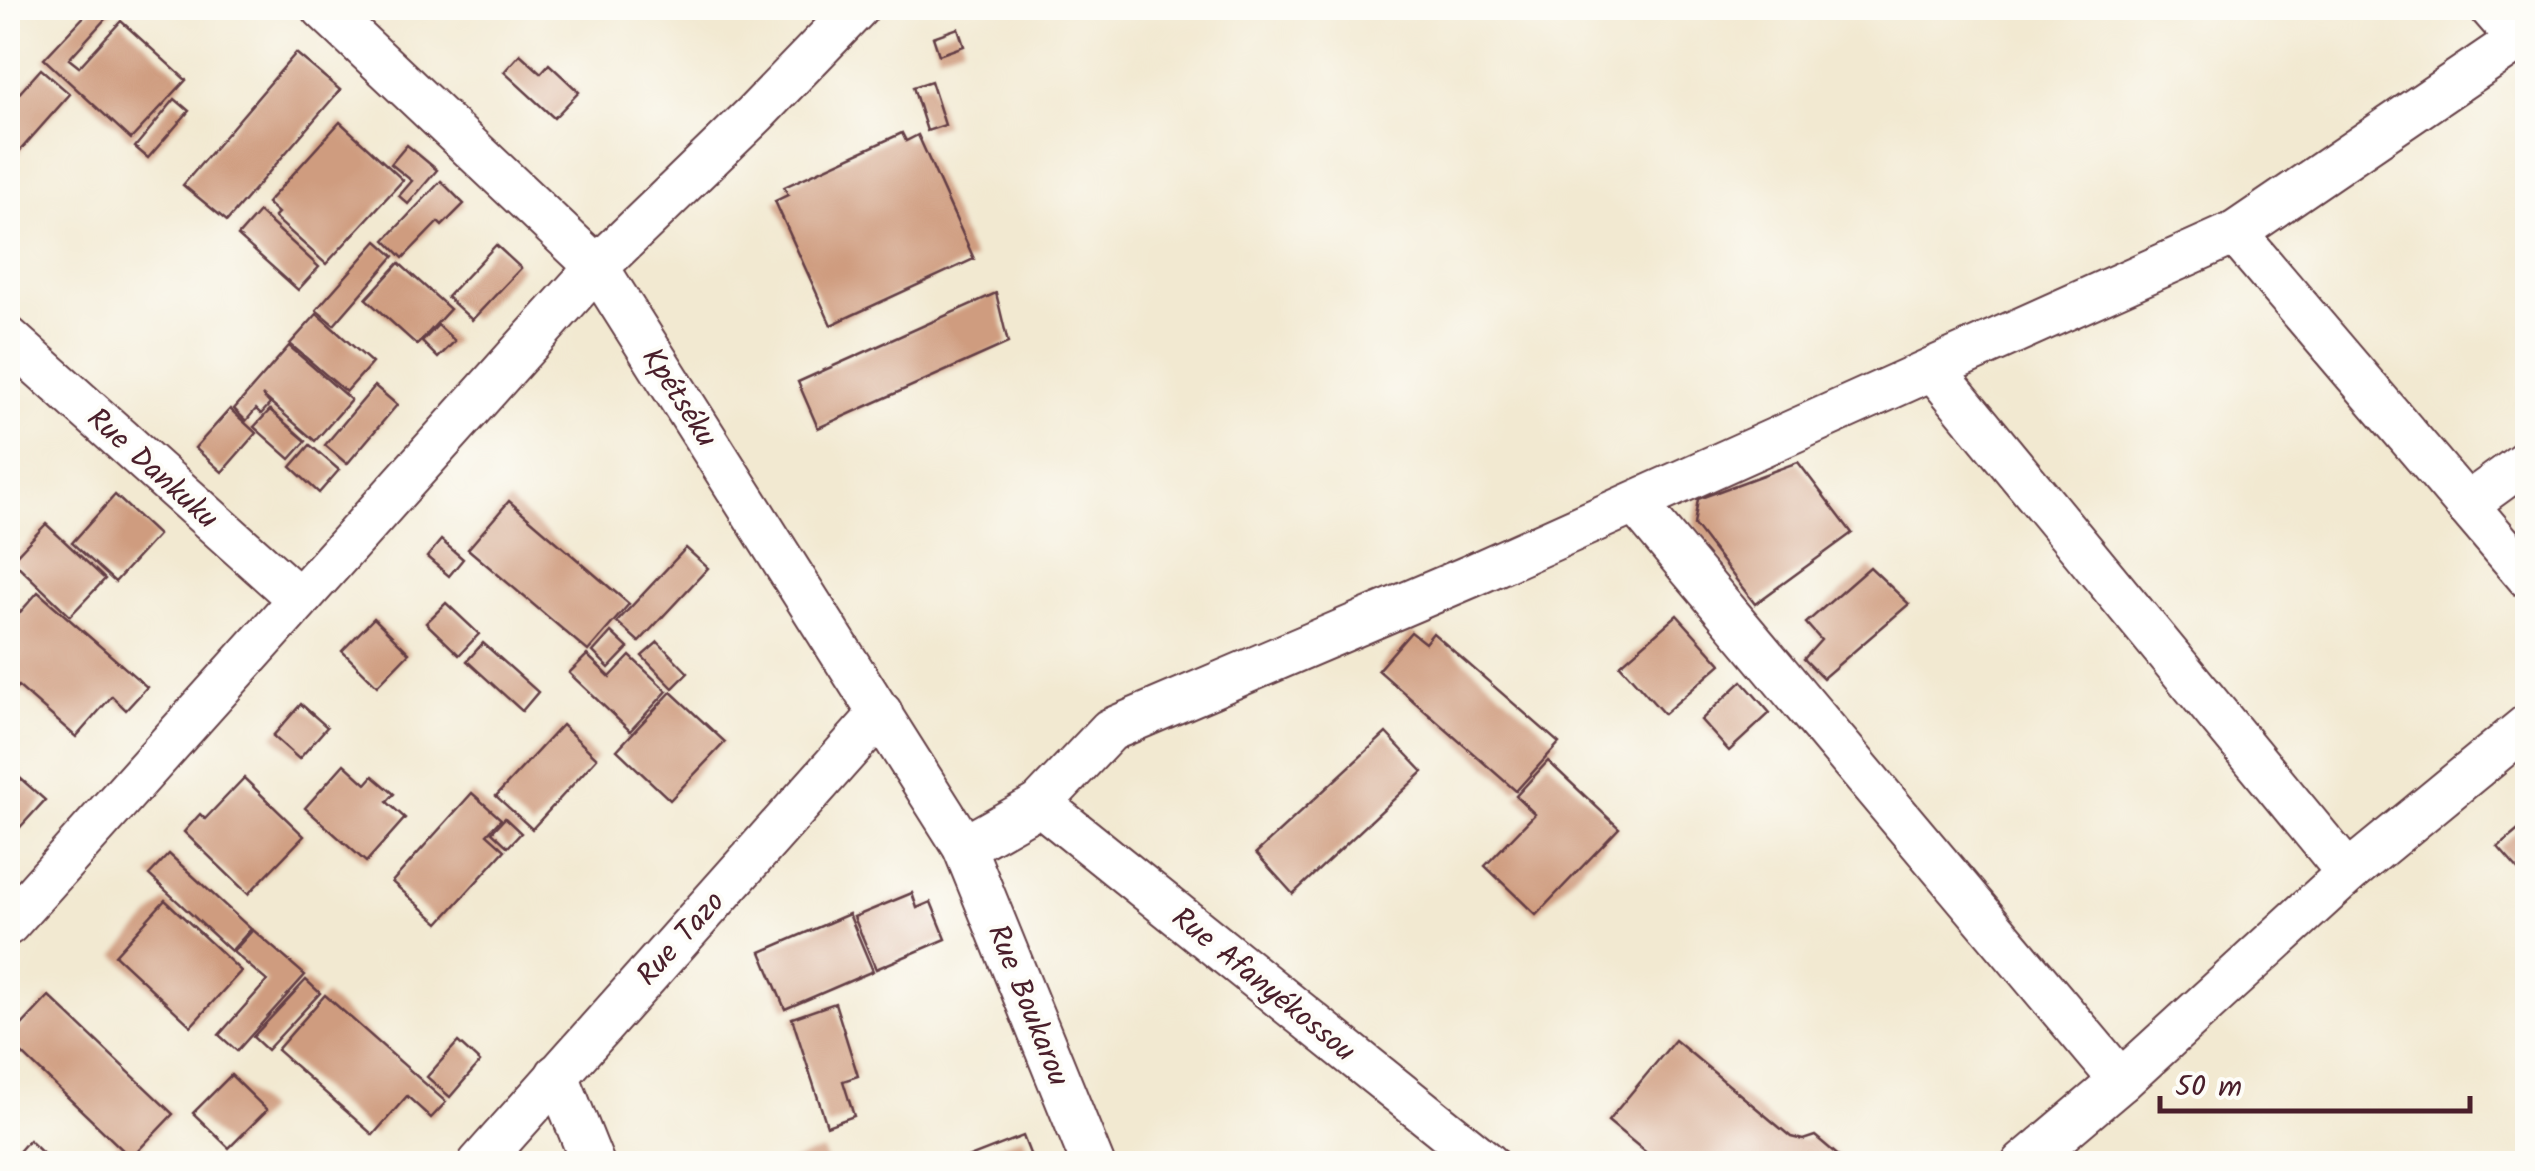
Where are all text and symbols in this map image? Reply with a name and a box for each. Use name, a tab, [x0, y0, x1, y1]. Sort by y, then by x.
street label: Kpétséku	[628, 338, 729, 458]
street label: Rue Dankuku	[75, 397, 229, 542]
street label: Rue Tazo	[625, 881, 738, 998]
street label: Rue Afanyékossou	[1160, 896, 1365, 1075]
street label: Rue Boukarou	[973, 918, 1081, 1094]
scale bar	[2160, 1051, 2470, 1113]
text: 50 m	[2175, 1064, 2242, 1112]

